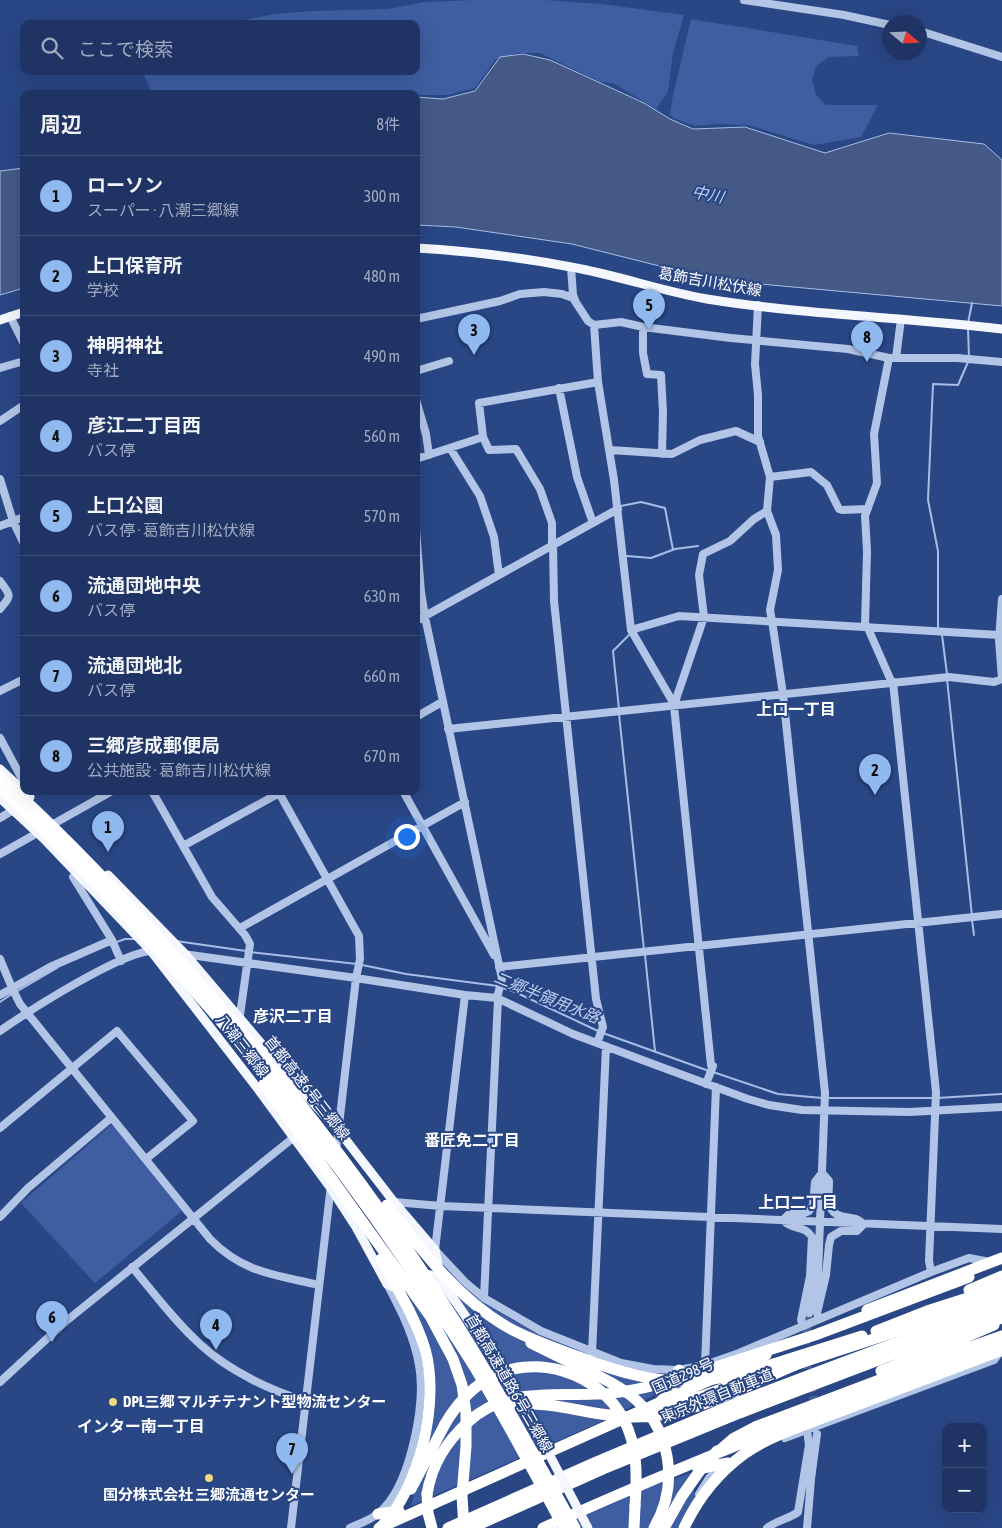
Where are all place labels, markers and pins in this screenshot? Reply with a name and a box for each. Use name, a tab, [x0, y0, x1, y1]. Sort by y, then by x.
pin: 5	[633, 289, 665, 330]
pin: 3	[458, 314, 490, 355]
pin: 8	[851, 321, 883, 362]
pin: 2	[859, 754, 891, 795]
pin: 1	[92, 811, 124, 852]
pin: 6	[36, 1301, 68, 1342]
pin: 4	[200, 1309, 232, 1350]
place label: DPL三郷 マルチテナント型物流センター	[123, 1393, 387, 1410]
marker: DPL三郷 マルチテナント型物流センター	[107, 1396, 119, 1408]
pin: 7	[276, 1433, 308, 1474]
marker: 国分株式会社 三郷流通センター	[203, 1472, 215, 1484]
place label: 国分株式会社 三郷流通センター	[103, 1486, 315, 1503]

